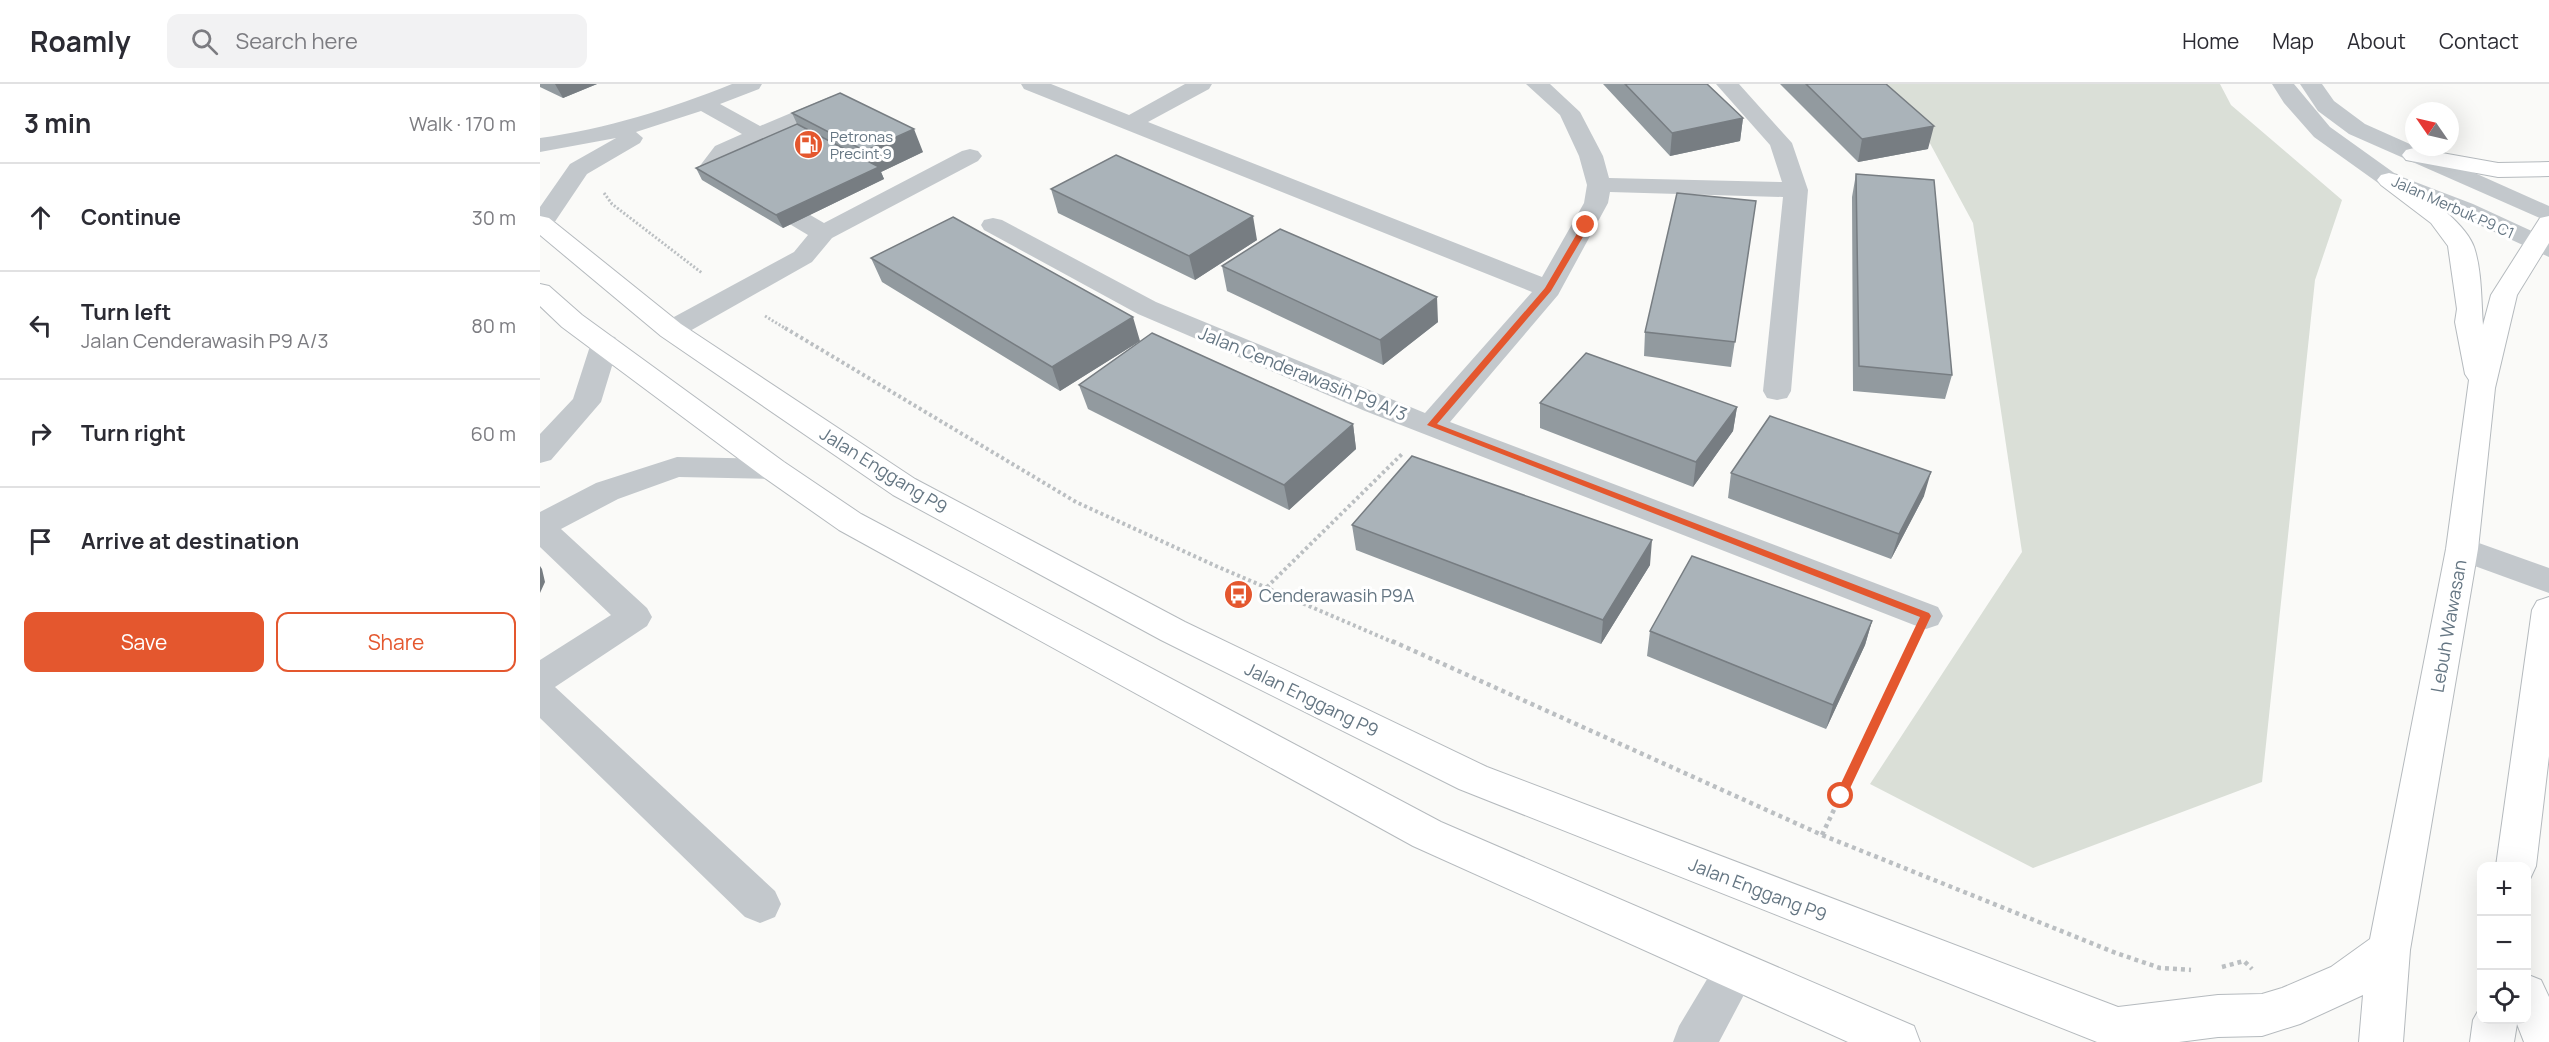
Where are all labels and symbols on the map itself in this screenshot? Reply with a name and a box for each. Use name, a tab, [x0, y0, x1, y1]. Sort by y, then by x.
north arrow	[2405, 102, 2459, 156]
place label: Petronas Precint 9	[830, 126, 893, 164]
fuel station icon: Petronas Precint 9	[793, 129, 825, 161]
street label: Jalan Merbuk P9 C1	[2388, 171, 2518, 243]
route end	[1572, 211, 1598, 237]
street label: Jalan Cenderawasih P9 A/3	[1195, 320, 1411, 426]
street label: Jalan Enggang P9	[816, 421, 952, 519]
street label: Lebuh Wawasan	[2425, 558, 2471, 694]
bus stop icon: Cenderawasih P9A	[1222, 579, 1254, 611]
place label: Cenderawasih P9A	[1259, 583, 1415, 607]
street label: Jalan Enggang P9	[1241, 656, 1383, 742]
route start	[1827, 782, 1853, 808]
street label: Jalan Enggang P9	[1686, 852, 1830, 926]

